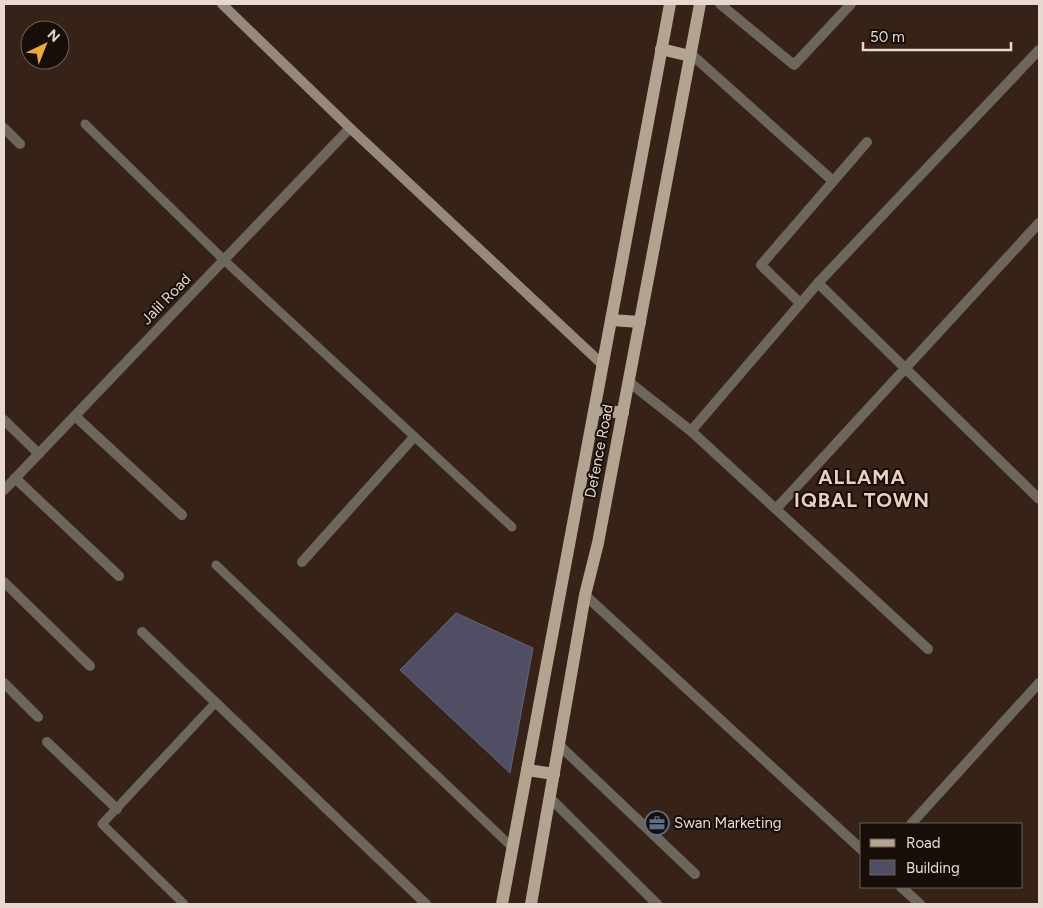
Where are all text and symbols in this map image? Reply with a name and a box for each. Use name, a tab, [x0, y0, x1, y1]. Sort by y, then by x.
north arrow	[20, 20, 70, 70]
scale bar	[863, 20, 1010, 52]
text: N	[44, 26, 63, 46]
text: 50 m	[870, 28, 905, 46]
street label: Jalil Road	[137, 270, 195, 328]
street label: Defence Road	[581, 403, 617, 499]
district label: ALLAMA IQBAL TOWN	[794, 465, 930, 512]
office icon: Swan Marketing	[644, 810, 670, 836]
place label: Swan Marketing	[674, 814, 782, 832]
legend	[860, 823, 1023, 888]
text: Road	[906, 834, 941, 852]
text: Building	[906, 859, 960, 877]

